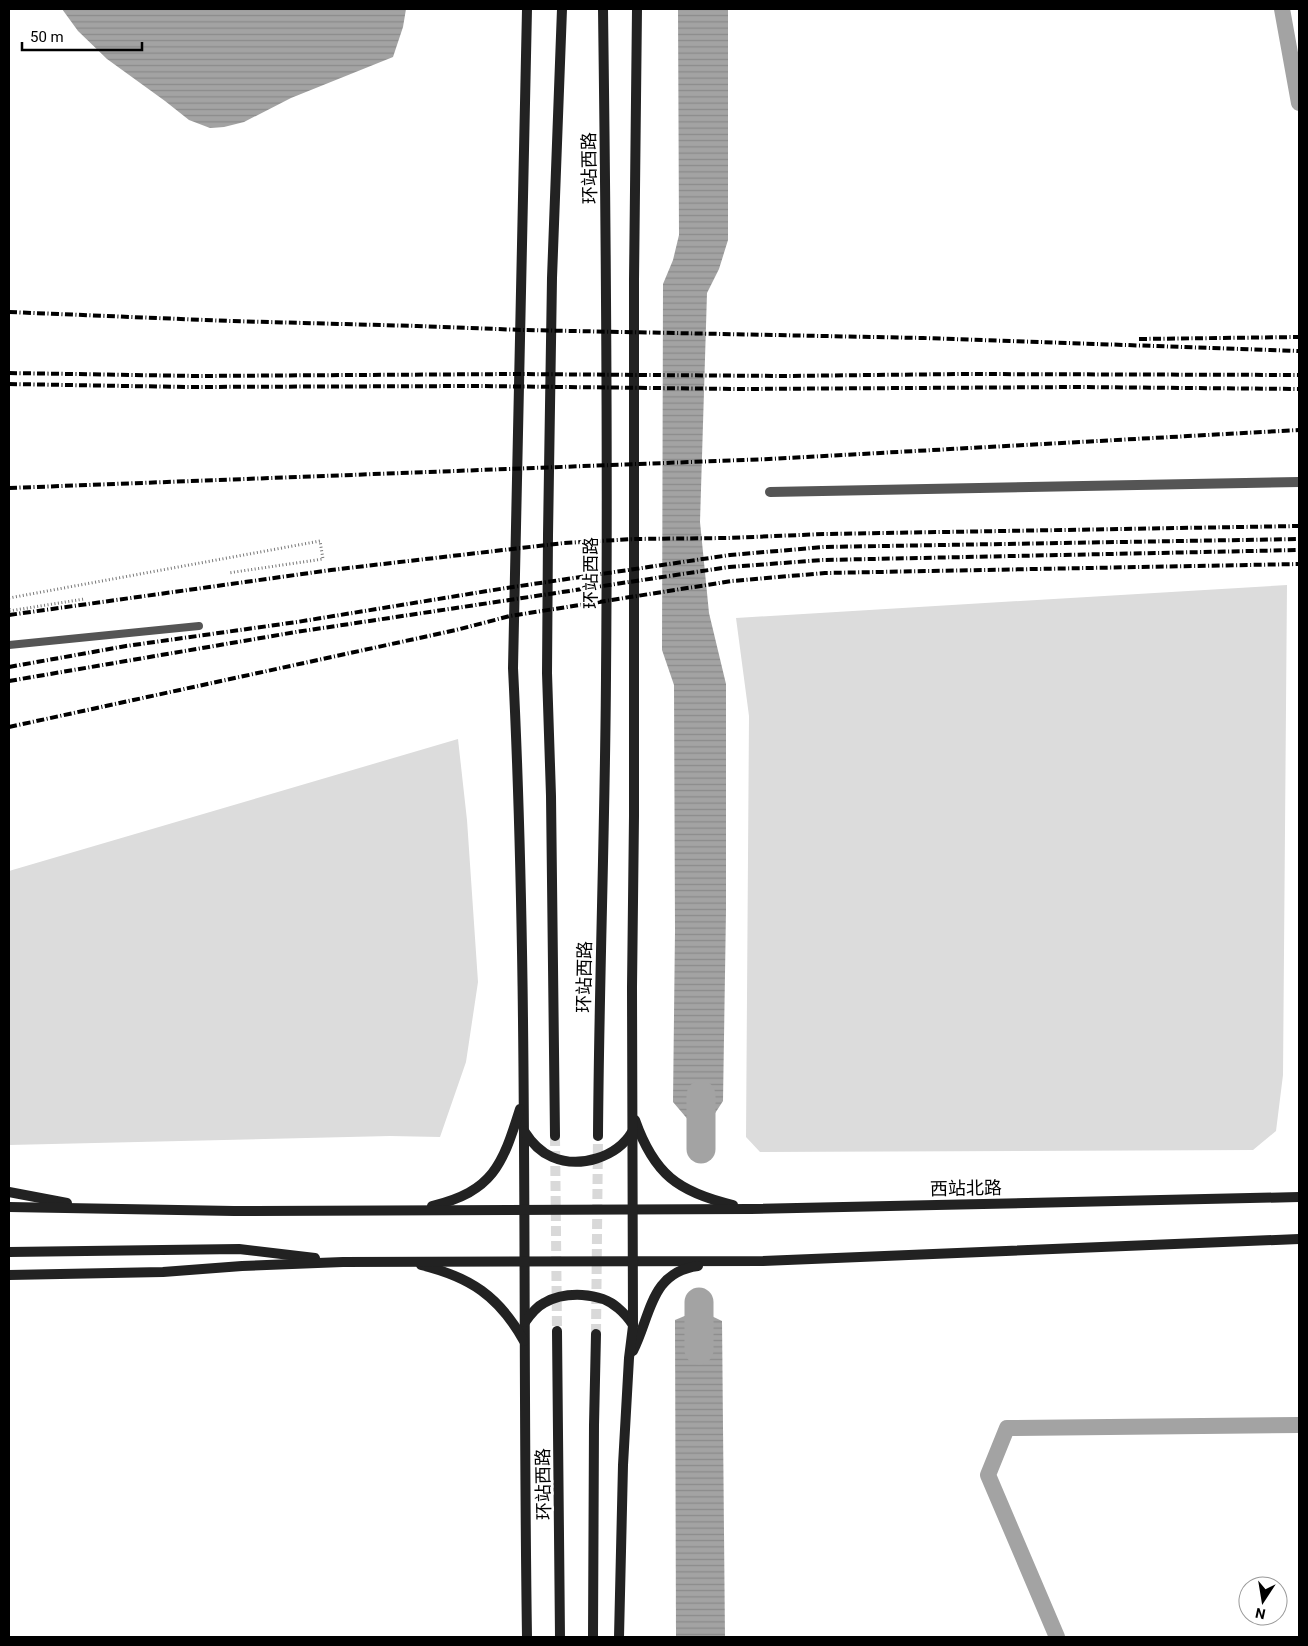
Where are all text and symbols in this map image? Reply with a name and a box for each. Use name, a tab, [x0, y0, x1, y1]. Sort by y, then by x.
scale bar	[22, 20, 142, 52]
text: 50 m	[30, 28, 64, 46]
street label: 环站西路	[578, 132, 600, 204]
street label: 环站西路	[580, 537, 601, 609]
street label: 环站西路	[573, 941, 595, 1013]
street label: 西站北路	[930, 1177, 1002, 1199]
street label: 环站西路	[532, 1448, 554, 1520]
north arrow	[1238, 1576, 1288, 1626]
text: N	[1254, 1605, 1267, 1623]

